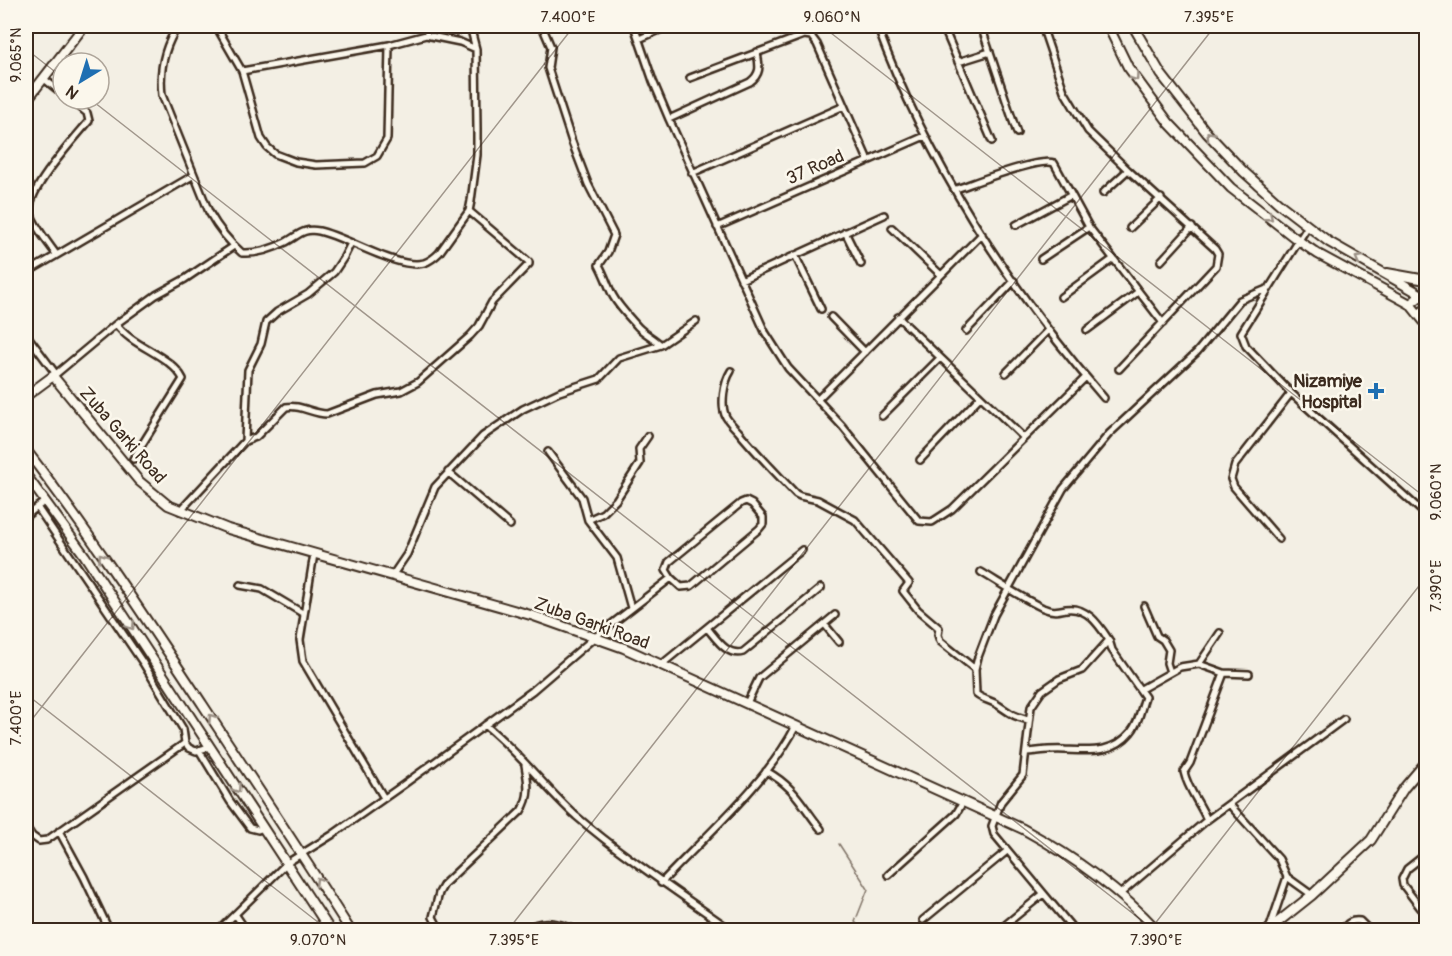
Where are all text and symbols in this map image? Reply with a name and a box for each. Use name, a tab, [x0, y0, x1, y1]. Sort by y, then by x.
text: 7.400°E	[541, 8, 596, 27]
text: 9.060°N	[804, 8, 860, 27]
text: 7.395°E	[1184, 8, 1234, 27]
text: 9.065°N	[7, 28, 26, 82]
north arrow	[51, 51, 111, 111]
one-way arrow	[1128, 71, 1139, 82]
text: N	[62, 81, 83, 103]
one-way arrow	[1206, 131, 1217, 142]
street label: 37 Road	[783, 145, 848, 190]
one-way arrow	[1262, 210, 1273, 221]
one-way arrow	[1354, 255, 1365, 266]
place label: Nizamiye Hospital	[1293, 370, 1363, 414]
street label: Zuba Garki Road	[74, 382, 171, 489]
marker: Nizamiye Hospital	[1367, 382, 1385, 400]
text: 9.060°N	[1427, 464, 1446, 520]
one-way arrow	[98, 553, 109, 564]
text: 7.390°E	[1427, 560, 1446, 612]
street label: Zuba Garki Road	[531, 592, 653, 655]
one-way arrow	[123, 620, 135, 630]
text: 7.400°E	[7, 690, 26, 745]
one-way arrow	[207, 714, 219, 724]
one-way arrow	[230, 783, 241, 794]
one-way arrow	[315, 877, 326, 888]
text: 9.070°N	[290, 931, 346, 950]
text: 7.395°E	[489, 931, 539, 950]
text: 7.390°E	[1130, 931, 1182, 950]

